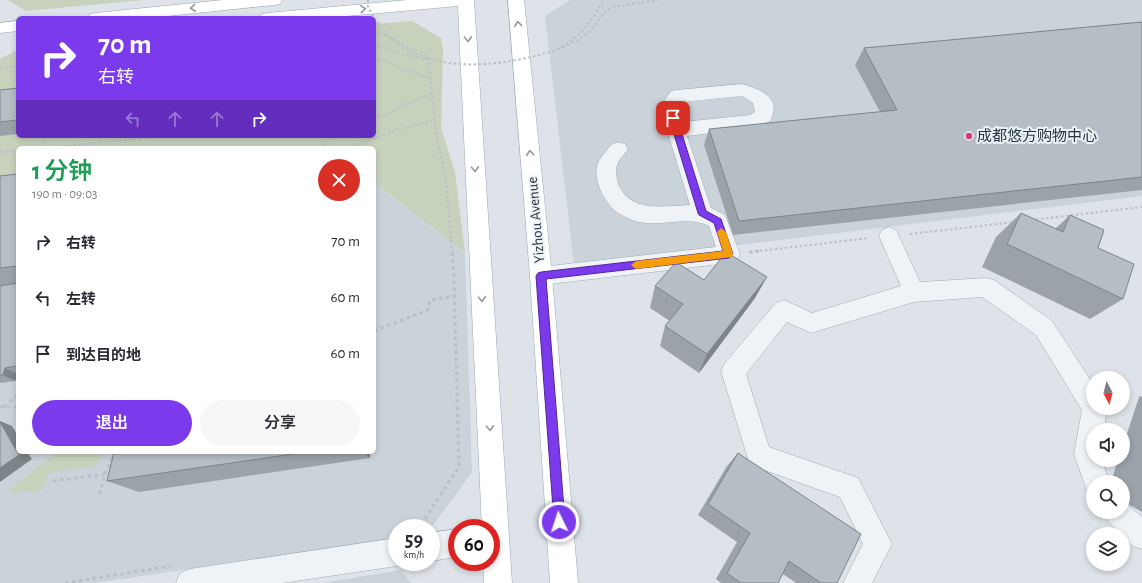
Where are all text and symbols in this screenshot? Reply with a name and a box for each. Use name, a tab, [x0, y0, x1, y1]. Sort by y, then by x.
one-way arrow	[190, 3, 196, 12]
one-way arrow	[360, 5, 366, 14]
one-way arrow	[514, 21, 523, 27]
text: 70 m	[98, 31, 152, 59]
icon: right	[32, 32, 84, 84]
one-way arrow	[464, 36, 473, 42]
text: 右转	[98, 69, 134, 87]
pin	[656, 101, 690, 135]
icon: arrive	[662, 107, 684, 129]
icon: left	[122, 108, 144, 130]
icon: ahead	[164, 108, 186, 130]
icon: ahead	[206, 108, 228, 130]
icon: right	[248, 108, 270, 130]
place label: 成都悠方购物中心	[977, 128, 1097, 144]
marker: 成都悠方购物中心	[964, 131, 974, 141]
one-way arrow	[525, 150, 534, 156]
button: close	[318, 159, 360, 201]
text: 1 分钟	[32, 160, 92, 184]
one-way arrow	[471, 166, 480, 172]
street label: Yizhou Avenue	[525, 176, 547, 264]
text: 190 m · 09:03	[32, 188, 97, 201]
icon: right	[32, 231, 54, 253]
text: 70 m	[331, 234, 360, 249]
text: 右转	[66, 236, 96, 251]
icon: left	[32, 287, 54, 309]
text: 60 m	[331, 290, 360, 305]
text: 左转	[66, 292, 96, 307]
one-way arrow	[478, 296, 487, 302]
icon: arrive	[32, 343, 54, 365]
text: 60 m	[331, 346, 360, 361]
text: 到达目的地	[66, 348, 141, 363]
north arrow	[1086, 371, 1130, 415]
map controls	[1086, 371, 1130, 571]
button: 退出	[32, 400, 192, 446]
button: 分享	[200, 400, 360, 446]
button: sound	[1086, 423, 1130, 467]
one-way arrow	[485, 425, 494, 431]
button: search	[1086, 475, 1130, 519]
position arrow	[538, 501, 580, 543]
speed limit sign: 60	[448, 519, 500, 571]
button: layers	[1086, 527, 1130, 571]
text: 59	[405, 530, 423, 550]
text: km/h	[404, 550, 424, 560]

